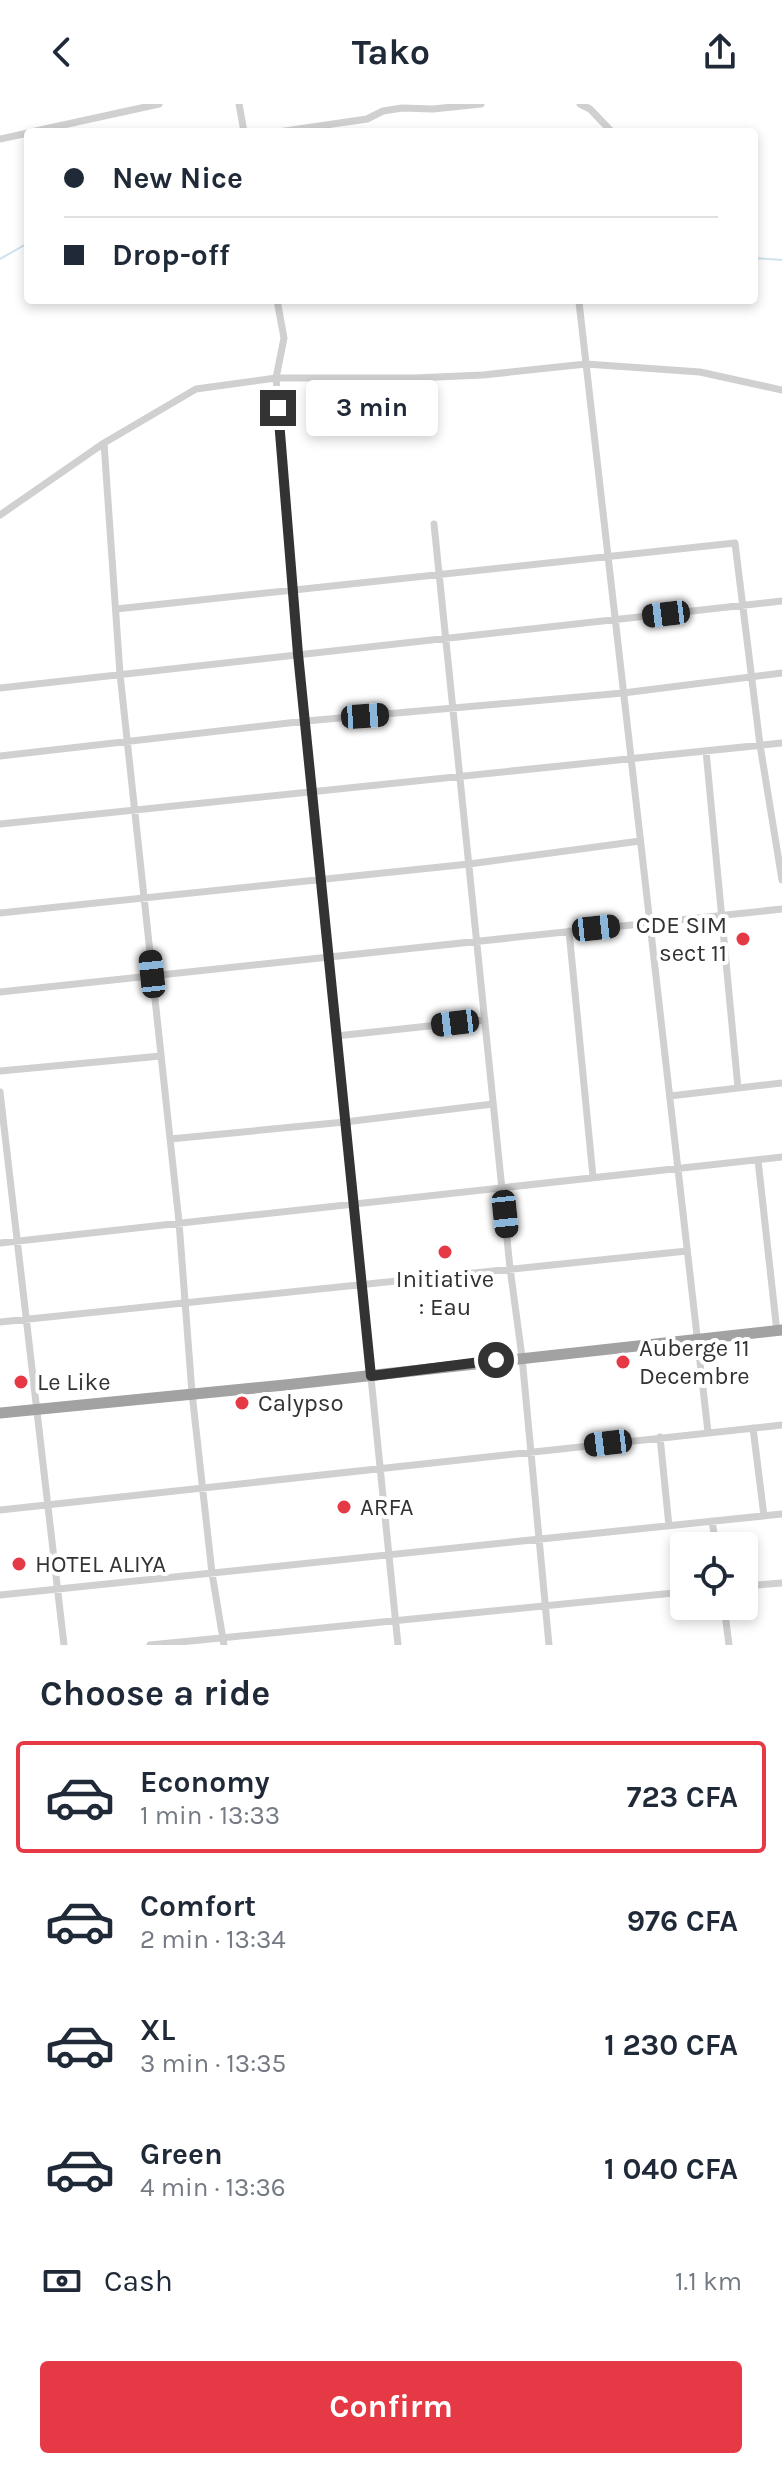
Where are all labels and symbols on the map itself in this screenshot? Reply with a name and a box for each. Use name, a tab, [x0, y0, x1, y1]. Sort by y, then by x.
callout: 3 min	[306, 380, 438, 436]
route end	[260, 390, 296, 426]
car	[641, 599, 691, 629]
car	[340, 702, 390, 730]
place label: CDE SIM sect 11	[636, 911, 727, 967]
car	[571, 914, 621, 942]
marker: CDE SIM sect 11	[734, 930, 752, 948]
car	[138, 949, 166, 999]
car	[430, 1008, 480, 1038]
car	[491, 1189, 519, 1239]
marker: Initiative : Eau	[436, 1243, 454, 1261]
place label: Initiative : Eau	[396, 1265, 494, 1321]
place label: Auberge 11 Decembre	[639, 1334, 750, 1390]
route start	[478, 1342, 514, 1378]
marker: Auberge 11 Decembre	[614, 1353, 632, 1371]
place label: Le Like	[37, 1368, 110, 1396]
marker: Le Like	[12, 1373, 30, 1391]
place label: Calypso	[258, 1389, 344, 1417]
marker: Calypso	[233, 1394, 251, 1412]
car	[583, 1428, 633, 1458]
place label: ARFA	[360, 1493, 414, 1521]
marker: ARFA	[335, 1498, 353, 1516]
place label: HOTEL ALIYA	[35, 1550, 166, 1578]
marker: HOTEL ALIYA	[10, 1555, 28, 1573]

